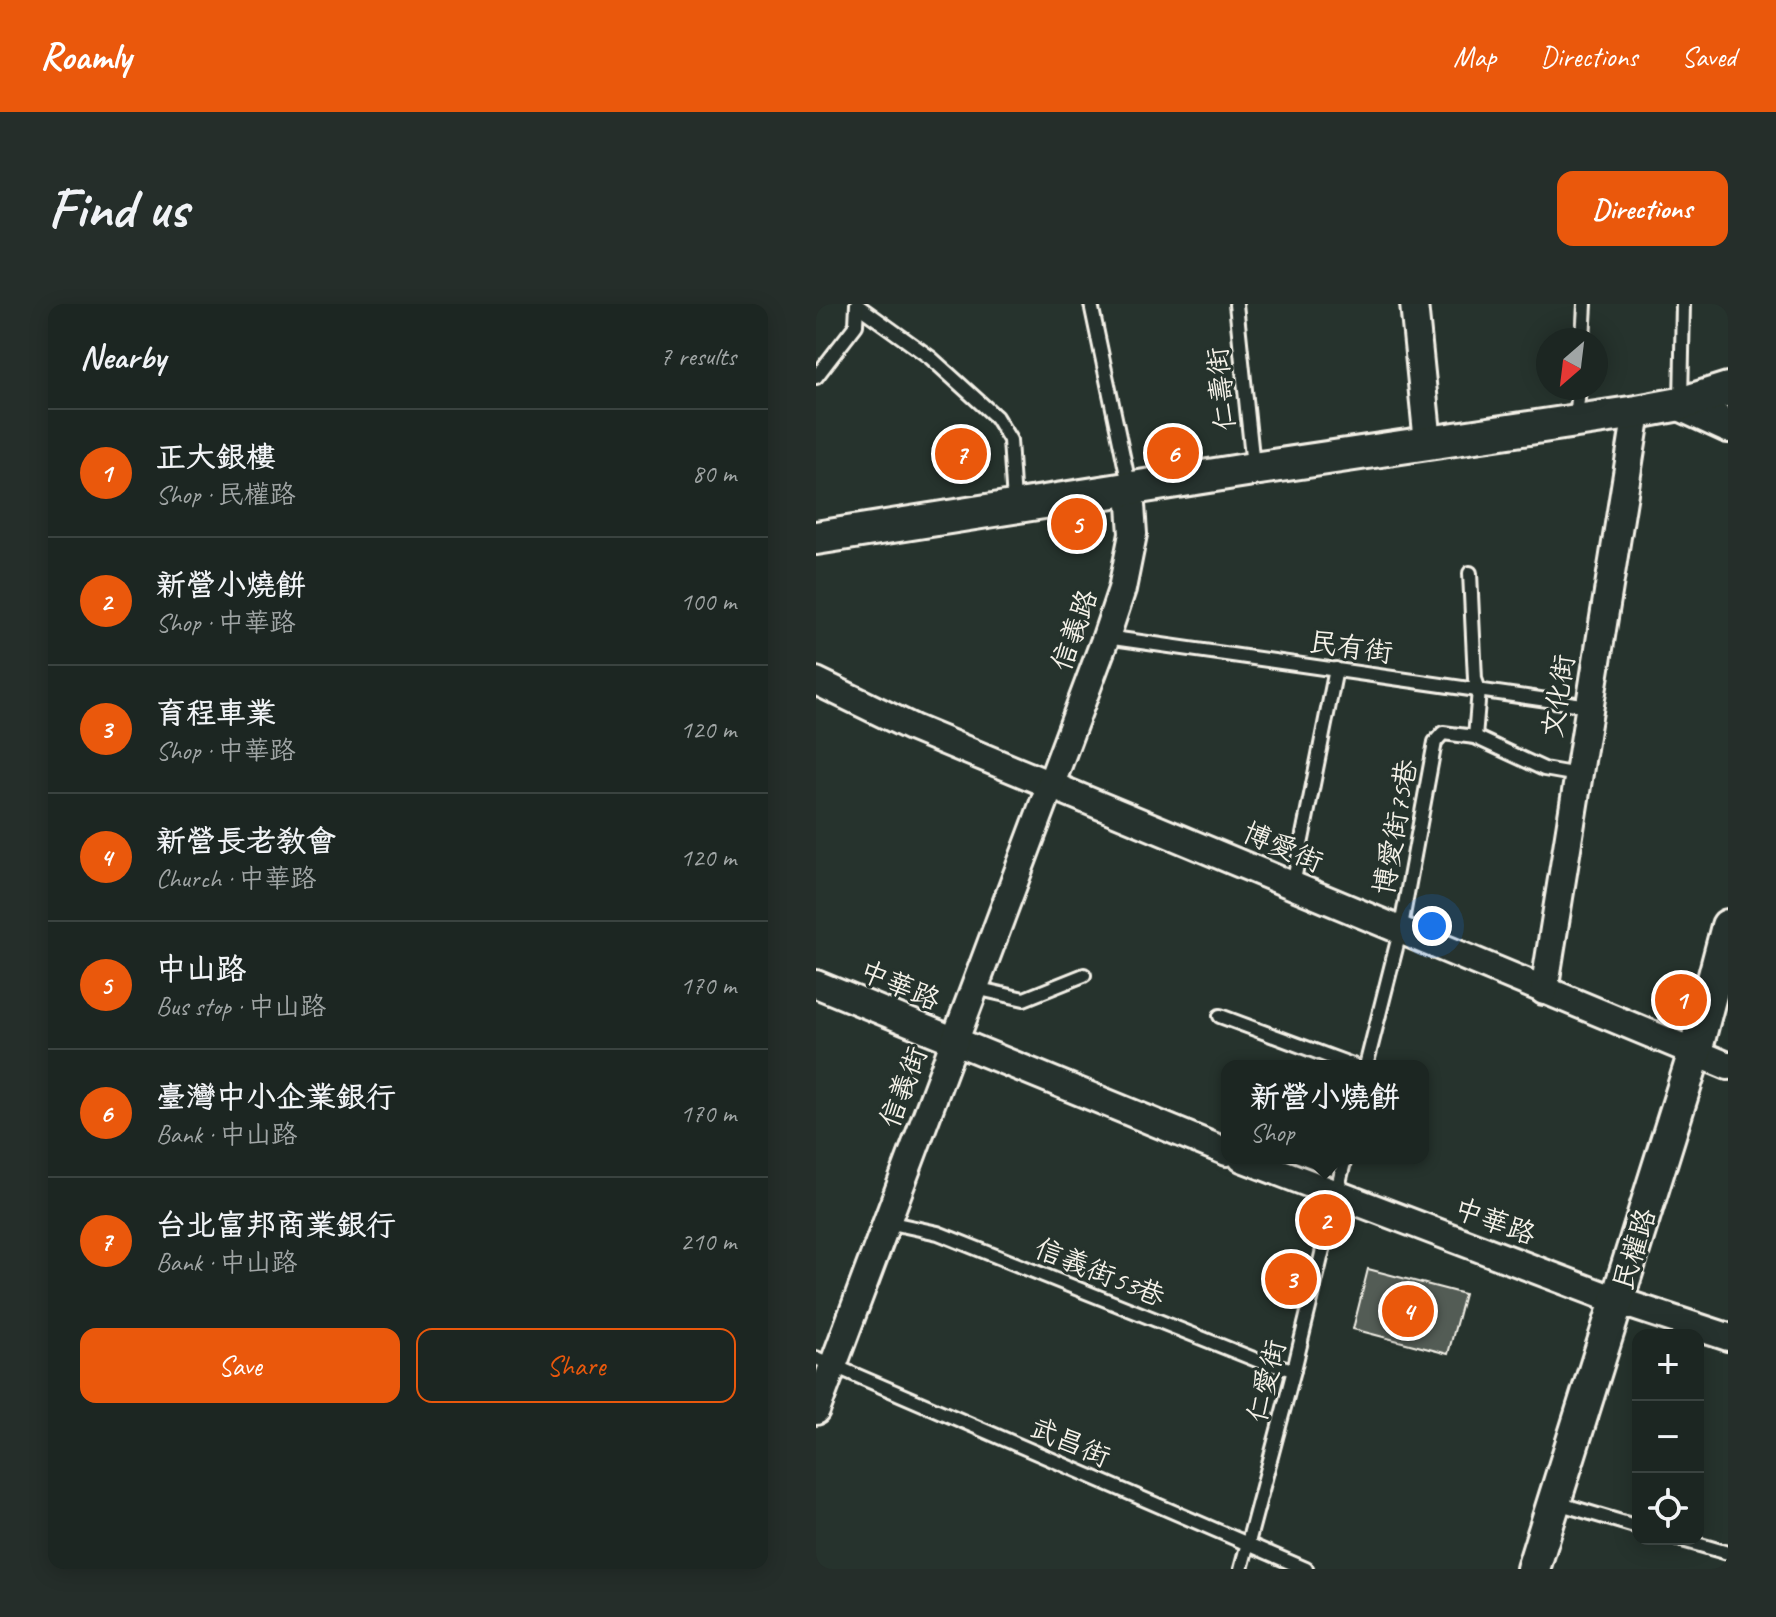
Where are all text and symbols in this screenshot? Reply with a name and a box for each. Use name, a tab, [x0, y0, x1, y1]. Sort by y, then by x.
text: Roamly	[40, 33, 131, 80]
text: Map	[1453, 39, 1496, 74]
text: Directions	[1540, 39, 1638, 74]
text: Saved	[1682, 39, 1736, 74]
button: Directions	[1557, 171, 1728, 246]
text: Find us	[48, 173, 188, 244]
north arrow	[1536, 328, 1608, 400]
text: Nearby	[80, 335, 166, 378]
text: 7 results	[660, 340, 736, 373]
street label: 仁壽街	[1199, 345, 1243, 433]
pin: 6	[1147, 423, 1199, 483]
pin: 7	[935, 424, 987, 484]
text: 正大銀樓	[156, 438, 276, 476]
text: 1	[100, 457, 112, 490]
text: 80 m	[692, 457, 736, 490]
text: Shop · 民權路	[156, 478, 296, 511]
pin: 5	[1051, 494, 1103, 554]
text: 新營小燒餅	[156, 566, 306, 604]
text: 2	[100, 585, 112, 618]
text: 100 m	[680, 585, 736, 618]
street label: 信義路	[1043, 585, 1105, 675]
text: Shop · 中華路	[156, 606, 296, 639]
street label: 民有街	[1307, 624, 1395, 670]
street label: 文化街	[1534, 652, 1582, 740]
text: 育程車業	[156, 694, 276, 732]
text: 3	[100, 713, 112, 746]
text: 120 m	[680, 713, 736, 746]
text: Shop · 中華路	[156, 734, 296, 767]
street label: 博愛街75巷	[1366, 755, 1424, 898]
street label: 博愛街	[1237, 814, 1329, 880]
text: 新營長老教會	[156, 822, 336, 860]
text: 4	[100, 841, 112, 874]
text: 120 m	[680, 841, 736, 874]
text: Church · 中華路	[156, 862, 317, 895]
your location	[1412, 906, 1452, 946]
text: 中山路	[156, 950, 246, 988]
street label: 中華路	[854, 952, 946, 1018]
text: 5	[100, 969, 112, 1002]
text: 170 m	[680, 969, 736, 1002]
pin: 1	[1655, 970, 1707, 1030]
text: Bus stop · 中山路	[156, 990, 326, 1023]
street label: 信義街	[872, 1042, 934, 1132]
popup	[1221, 1060, 1429, 1164]
text: 臺灣中小企業銀行	[156, 1078, 396, 1116]
text: 新營小燒餅	[1250, 1078, 1400, 1116]
text: 6	[100, 1097, 112, 1130]
text: 170 m	[680, 1097, 736, 1130]
text: Shop	[1250, 1116, 1294, 1149]
text: Bank · 中山路	[156, 1118, 298, 1151]
pin: 2	[1299, 1190, 1351, 1250]
street label: 中華路	[1450, 1190, 1540, 1252]
street label: 民權路	[1605, 1204, 1663, 1294]
text: 台北富邦商業銀行	[156, 1206, 396, 1244]
text: 7	[100, 1225, 112, 1258]
text: 210 m	[680, 1225, 736, 1258]
street label: 信義街53巷	[1030, 1230, 1171, 1314]
text: Bank · 中山路	[156, 1246, 298, 1279]
pin: 3	[1265, 1249, 1317, 1309]
pin: 4	[1382, 1281, 1434, 1341]
button: Save	[80, 1328, 400, 1403]
button: Share	[416, 1328, 736, 1403]
map controls	[1632, 1329, 1704, 1545]
button: +	[1632, 1329, 1704, 1401]
street label: 仁愛街	[1239, 1336, 1293, 1426]
button: −	[1632, 1401, 1704, 1473]
street label: 武昌街	[1024, 1409, 1116, 1475]
button: locate	[1632, 1473, 1704, 1545]

